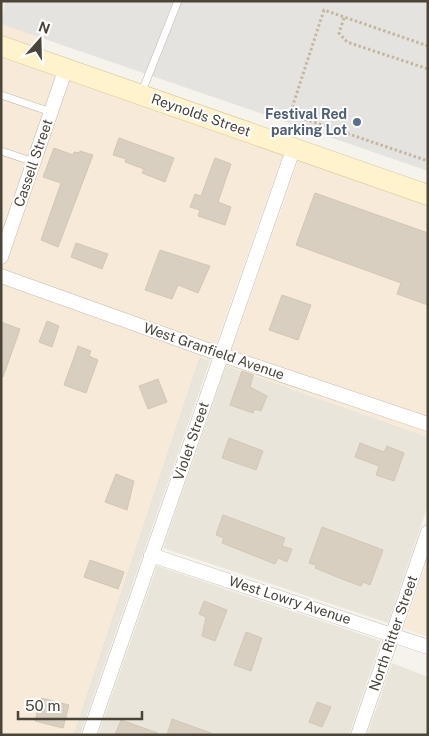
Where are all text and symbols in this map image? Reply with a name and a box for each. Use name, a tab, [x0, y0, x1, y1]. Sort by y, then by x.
north arrow	[15, 15, 65, 65]
text: N	[37, 18, 52, 37]
street label: Reynolds Street	[149, 90, 253, 140]
place label: Festival Red parking Lot	[265, 106, 347, 138]
marker: Festival Red parking Lot	[351, 116, 363, 128]
street label: Cassell Street	[10, 117, 56, 209]
street label: West Granfield Avenue	[141, 319, 287, 383]
street label: Violet Street	[170, 400, 212, 482]
street label: West Lowry Avenue	[227, 573, 353, 627]
street label: North Ritter Street	[366, 573, 420, 693]
scale bar	[18, 688, 141, 720]
text: 50 m	[25, 697, 60, 714]

